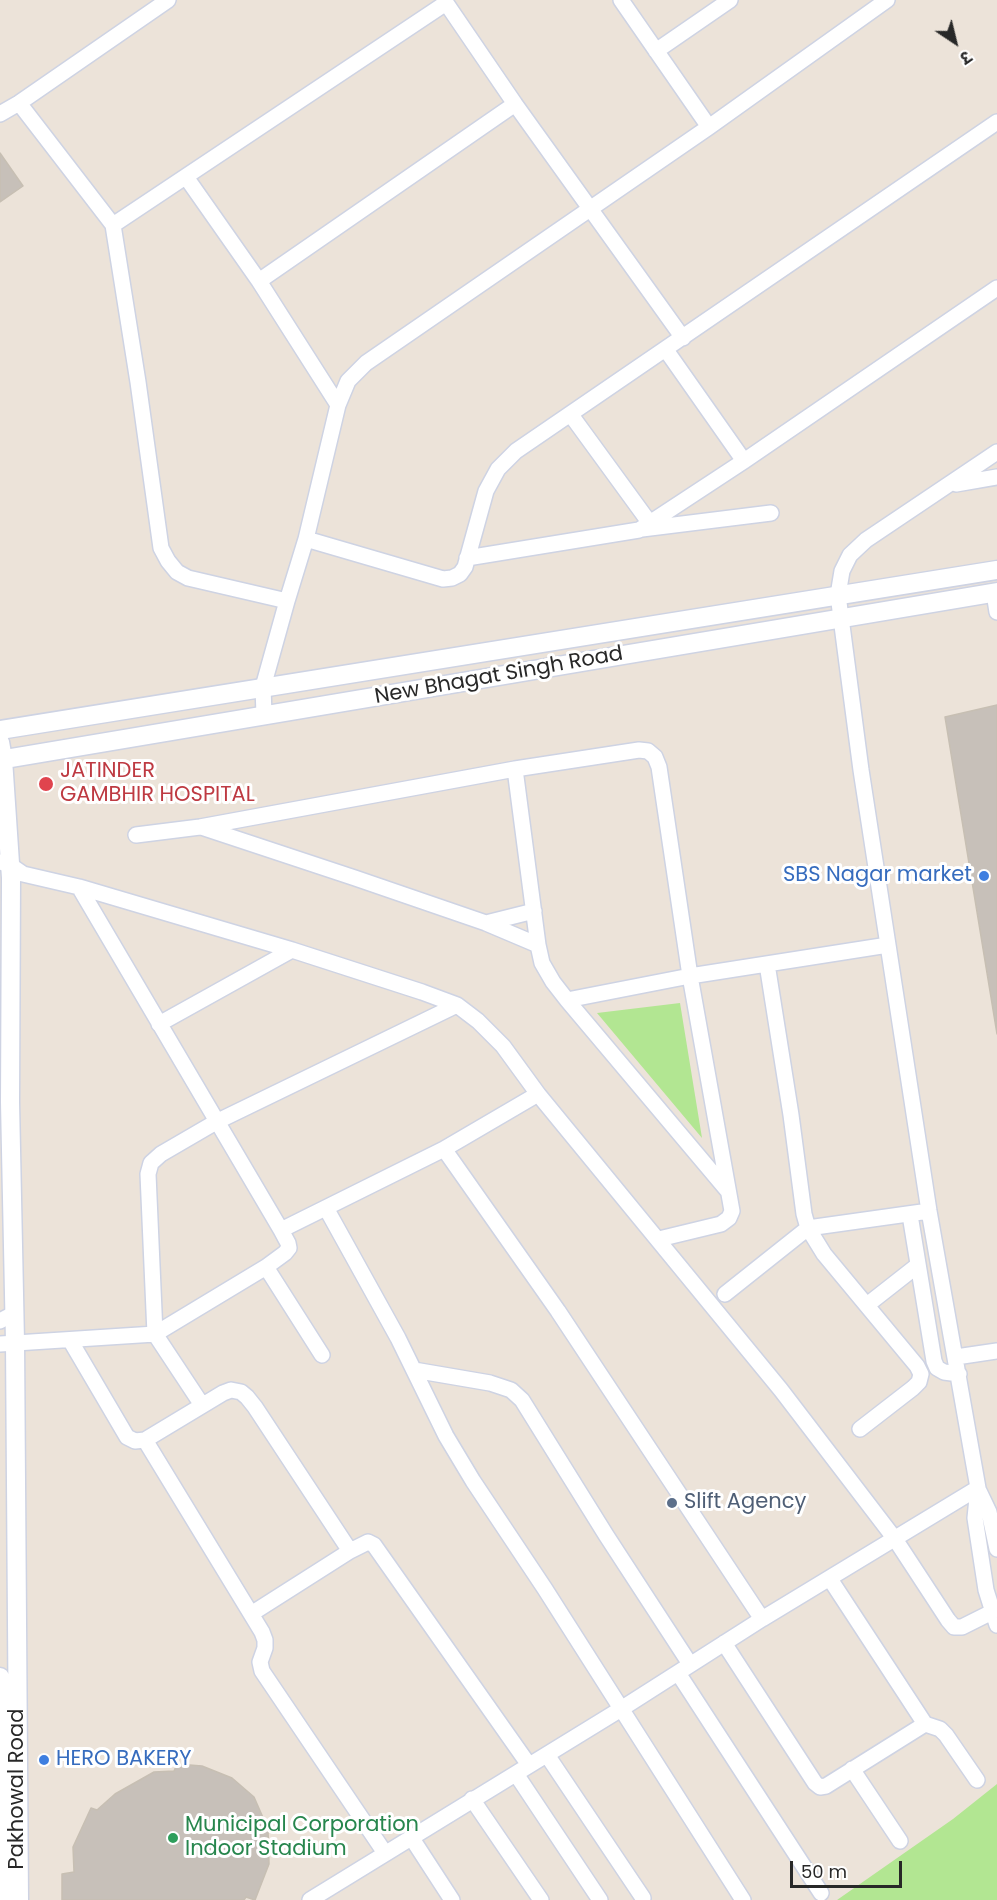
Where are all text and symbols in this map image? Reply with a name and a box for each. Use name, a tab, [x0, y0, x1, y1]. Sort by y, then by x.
north arrow	[925, 12, 985, 72]
text: उ	[955, 45, 976, 69]
street label: New Bhagat Singh Road	[373, 642, 625, 710]
place label: JATINDER GAMBHIR HOSPITAL	[60, 759, 255, 809]
marker: JATINDER GAMBHIR HOSPITAL	[37, 775, 55, 793]
place label: SBS Nagar market	[783, 863, 972, 889]
marker: SBS Nagar market	[977, 869, 991, 883]
place label: Slift Agency	[684, 1490, 806, 1516]
marker: Slift Agency	[665, 1496, 679, 1510]
street label: Pakhowal Road	[5, 1709, 31, 1869]
place label: HERO BAKERY	[56, 1747, 192, 1773]
marker: HERO BAKERY	[37, 1753, 51, 1767]
place label: Municipal Corporation Indoor Stadium	[185, 1813, 419, 1863]
marker: Municipal Corporation Indoor Stadium	[166, 1831, 180, 1845]
scale bar	[793, 1849, 906, 1887]
text: 50 m	[801, 1859, 847, 1884]

